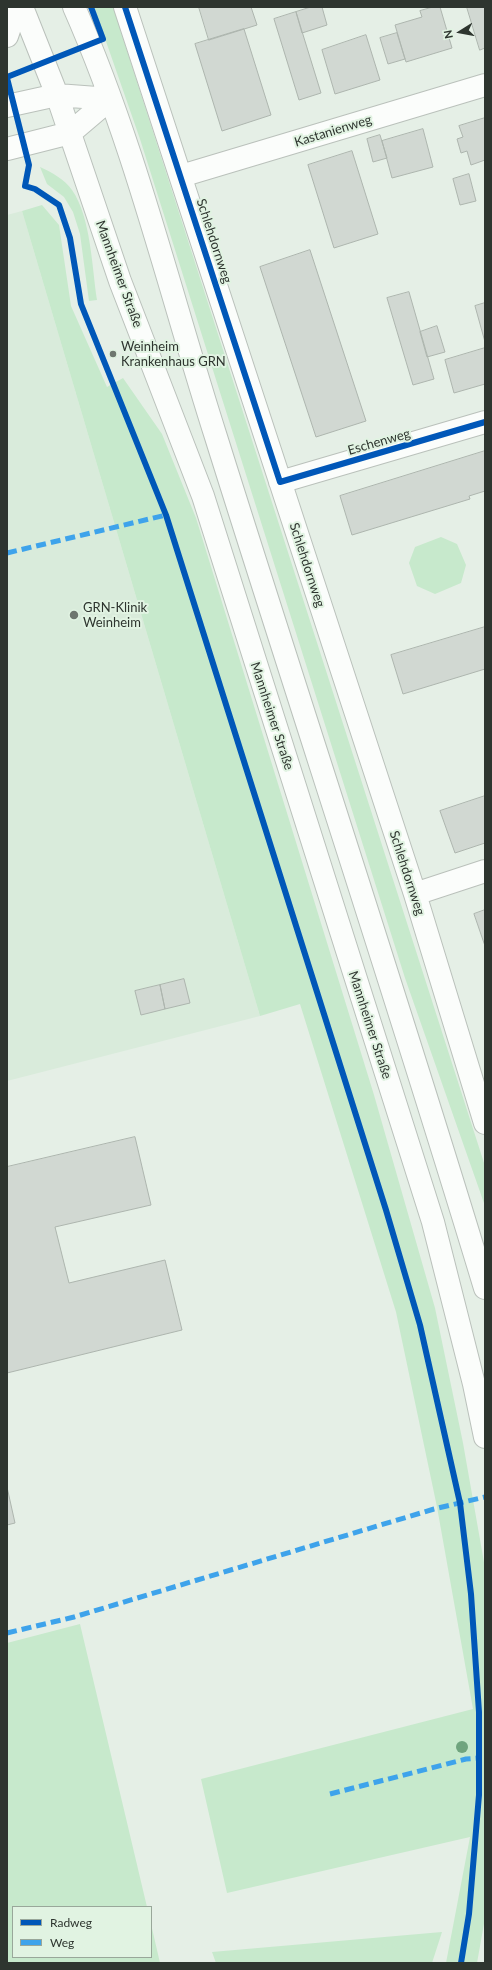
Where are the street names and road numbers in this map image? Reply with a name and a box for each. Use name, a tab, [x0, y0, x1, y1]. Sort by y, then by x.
street label: Kastanienweg	[292, 112, 374, 150]
street label: Schlehdornweg	[193, 197, 235, 285]
street label: Mannheimer Straße	[92, 218, 146, 330]
street label: Eschenweg	[346, 426, 412, 458]
street label: Schlehdornweg	[286, 521, 328, 609]
street label: Mannheimer Straße	[247, 660, 297, 772]
street label: Schlehdornweg	[386, 829, 428, 917]
street label: Mannheimer Straße	[345, 969, 395, 1081]

